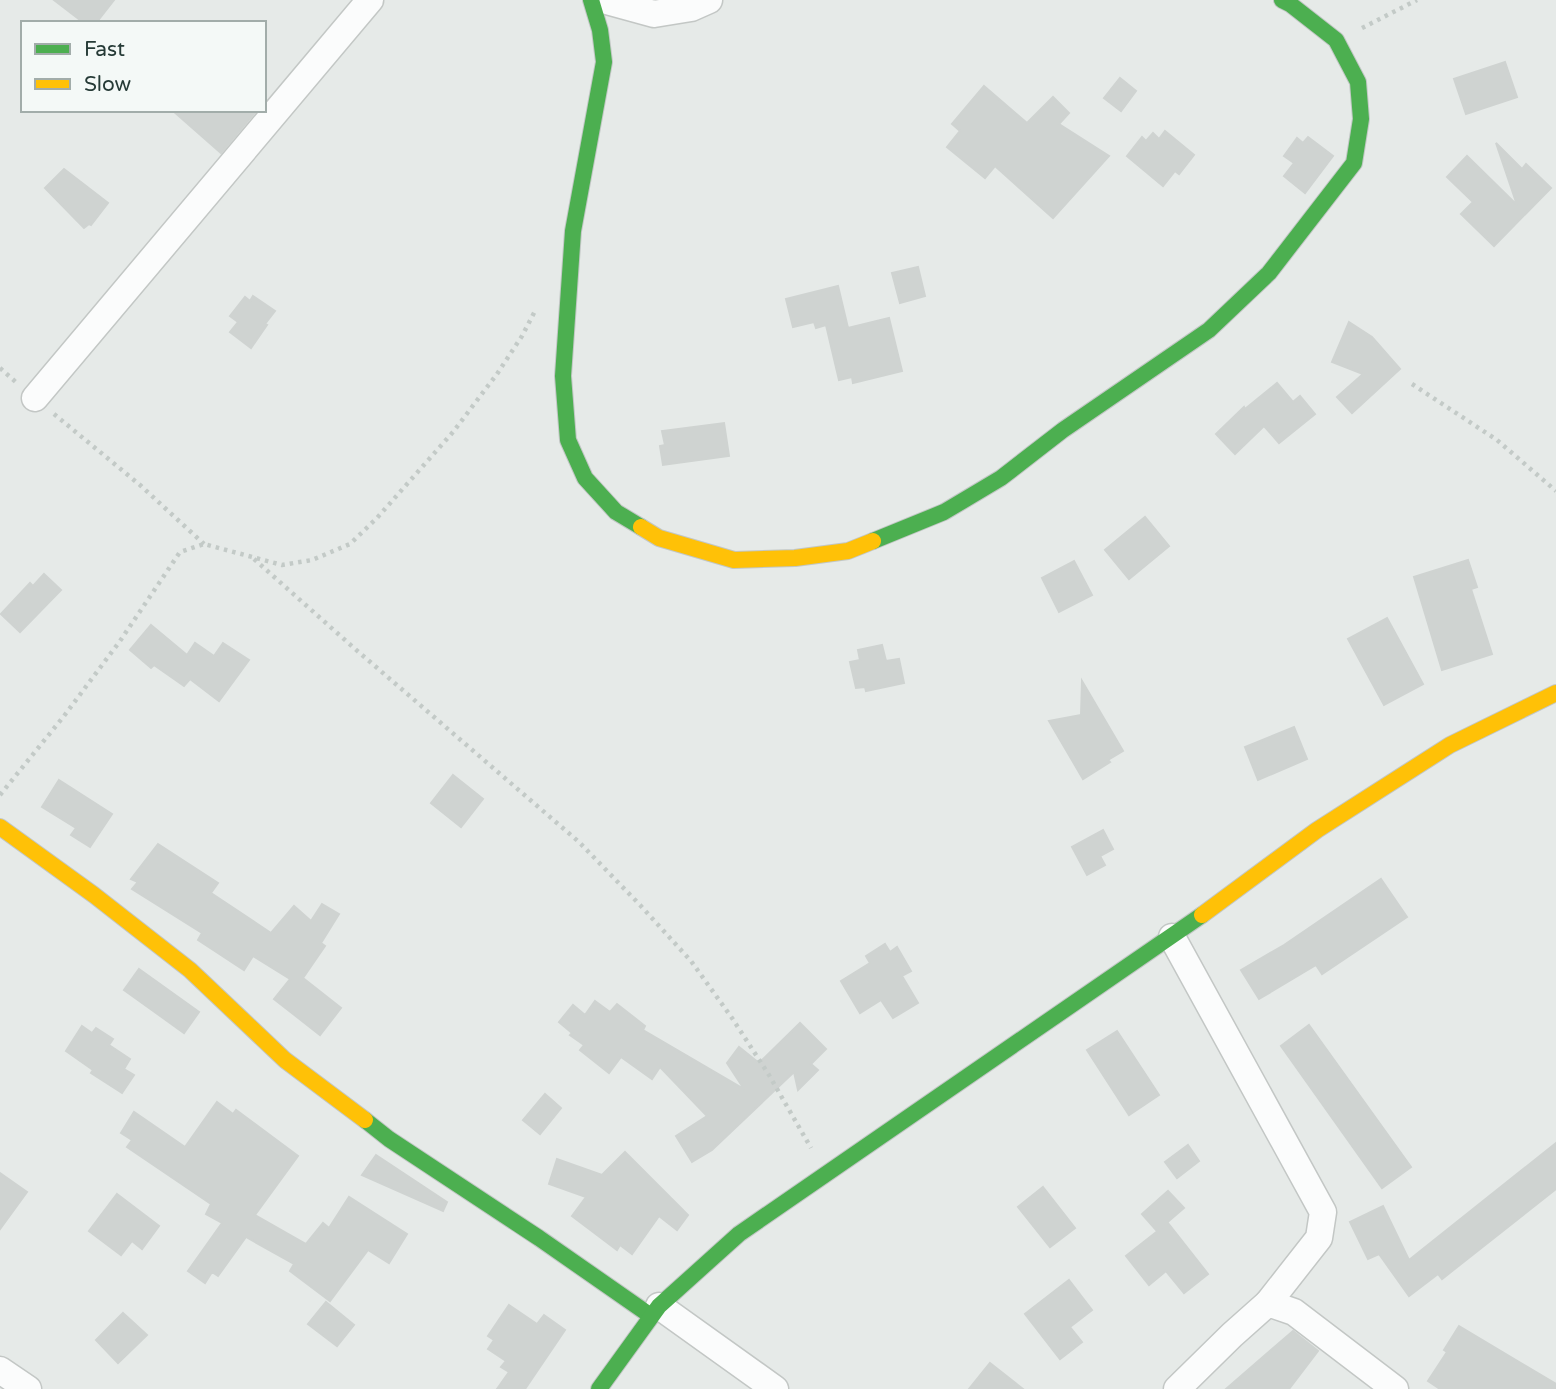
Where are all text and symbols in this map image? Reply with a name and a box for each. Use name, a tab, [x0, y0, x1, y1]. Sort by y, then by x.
legend	[21, 21, 266, 112]
text: Fast	[84, 37, 125, 62]
text: Slow	[84, 72, 132, 97]

